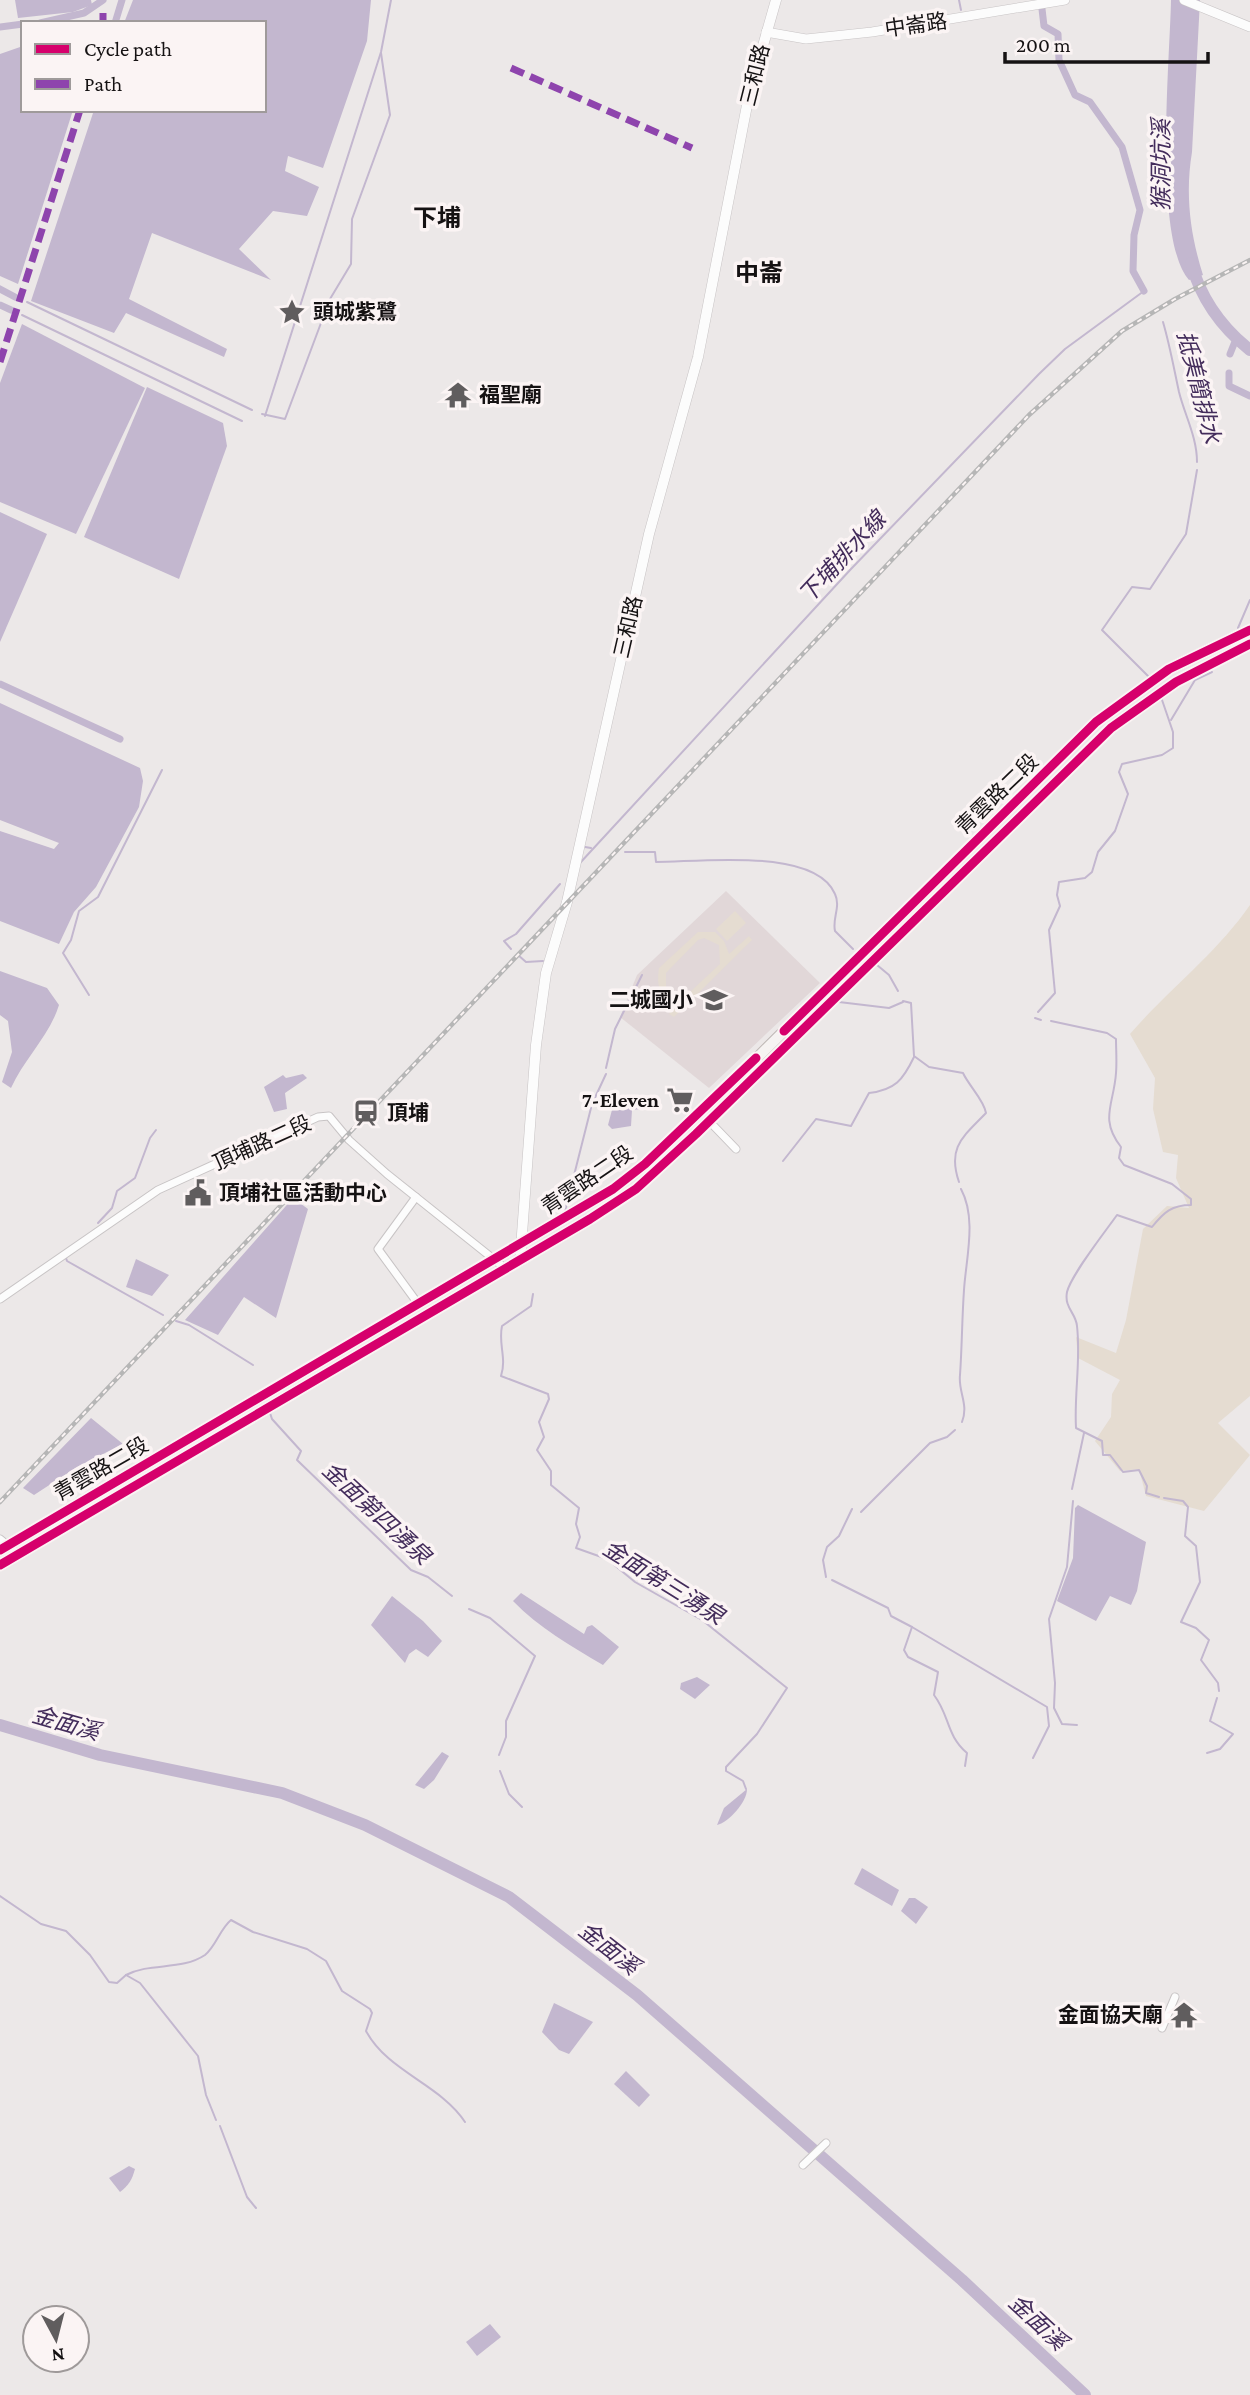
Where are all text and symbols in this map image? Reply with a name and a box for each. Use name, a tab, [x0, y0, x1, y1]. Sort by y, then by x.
street label: 中崙路	[883, 9, 949, 41]
legend	[21, 21, 266, 112]
scale bar	[1005, 21, 1208, 65]
text: 200 m	[1016, 33, 1071, 57]
text: Cycle path	[84, 37, 172, 61]
street label: 三和路	[736, 42, 774, 108]
text: Path	[84, 72, 122, 96]
water label: 猴洞坑溪	[1148, 116, 1174, 211]
district label: 下埔	[413, 204, 461, 231]
district label: 中崙	[735, 259, 783, 286]
place icon: 頭城紫鷺	[277, 297, 307, 327]
place label: 頭城紫鷺	[313, 300, 397, 324]
water label: 抵美簡排水	[1172, 328, 1226, 447]
temple icon: 福聖廟	[443, 380, 473, 410]
place label: 福聖廟	[479, 383, 542, 407]
water label: 下埔排水線	[793, 504, 893, 608]
street label: 三和路	[609, 594, 647, 660]
street label: 青雲路二段	[951, 749, 1043, 839]
school or university icon: 二城國小	[699, 985, 729, 1015]
place label: 二城國小	[609, 988, 693, 1012]
supermarket icon: 7-Eleven	[665, 1085, 695, 1115]
place label: 7-Eleven	[582, 1088, 659, 1112]
station icon: 頂埔	[351, 1098, 381, 1128]
place label: 頂埔	[387, 1101, 429, 1125]
street label: 頂埔路二段	[209, 1111, 315, 1175]
street label: 青雲路二段	[537, 1141, 637, 1219]
public building icon: 頂埔社區活動中心	[183, 1178, 213, 1208]
place label: 頂埔社區活動中心	[219, 1181, 387, 1205]
street label: 青雲路二段	[50, 1432, 152, 1506]
water label: 金面第四湧泉	[318, 1456, 437, 1570]
water label: 金面第三湧泉	[599, 1534, 730, 1630]
water label: 金面溪	[29, 1701, 106, 1746]
water label: 金面溪	[574, 1917, 647, 1981]
temple icon: 金面協天廟	[1169, 2000, 1199, 2030]
place label: 金面協天廟	[1058, 2003, 1163, 2027]
water label: 金面溪	[1004, 2289, 1074, 2357]
north arrow	[21, 2304, 91, 2374]
text: N	[50, 2344, 66, 2367]

